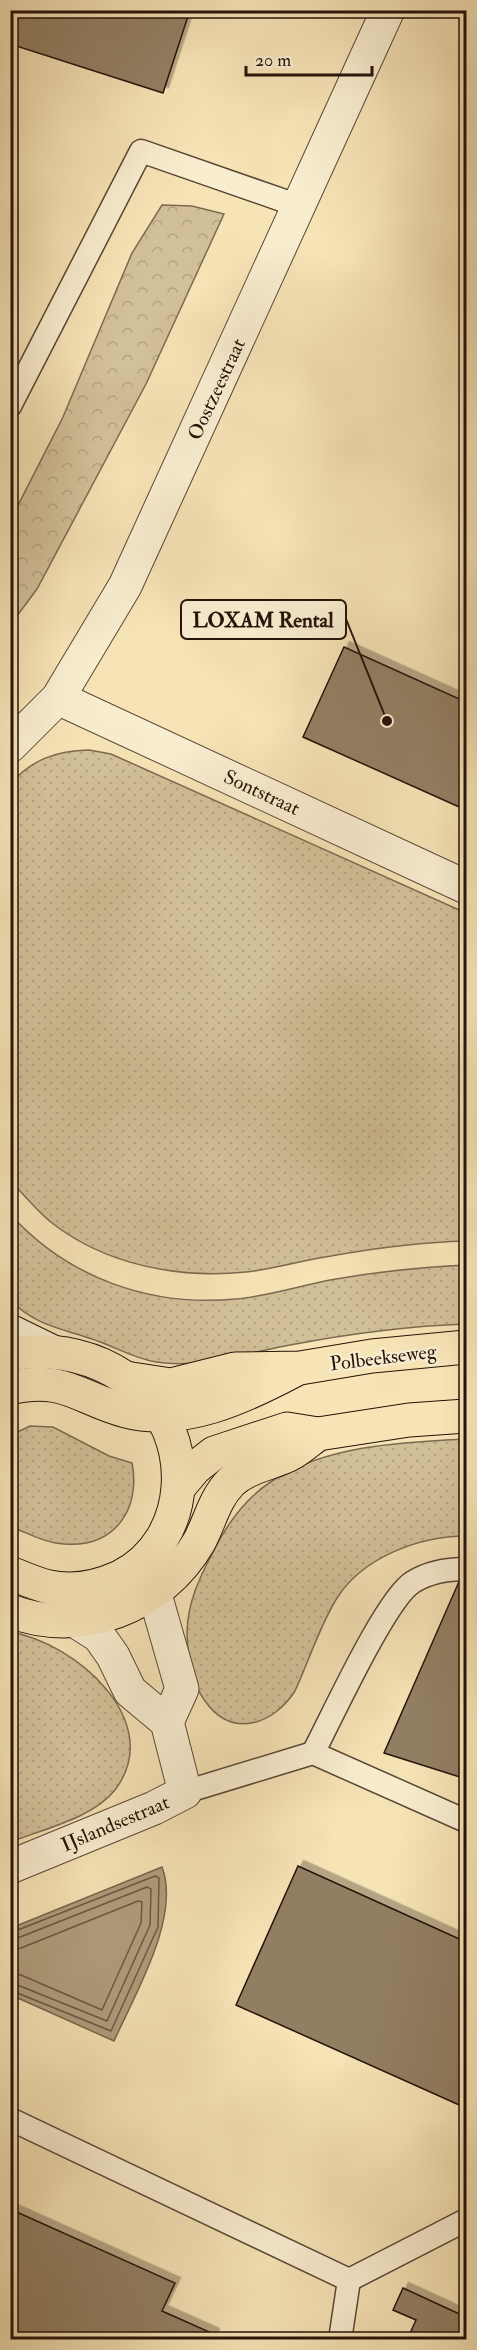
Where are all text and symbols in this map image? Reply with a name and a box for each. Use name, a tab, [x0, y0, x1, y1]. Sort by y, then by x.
scale bar	[246, 39, 372, 77]
text: 20 m	[255, 49, 291, 72]
street label: Oostzeestraat	[182, 334, 251, 444]
callout: LOXAM Rental	[181, 600, 346, 639]
text: LOXAM Rental	[192, 607, 334, 634]
street label: Sontstraat	[220, 764, 304, 821]
street label: Polbeekseweg	[328, 1338, 439, 1376]
street label: IJslandsestraat	[57, 1789, 173, 1857]

